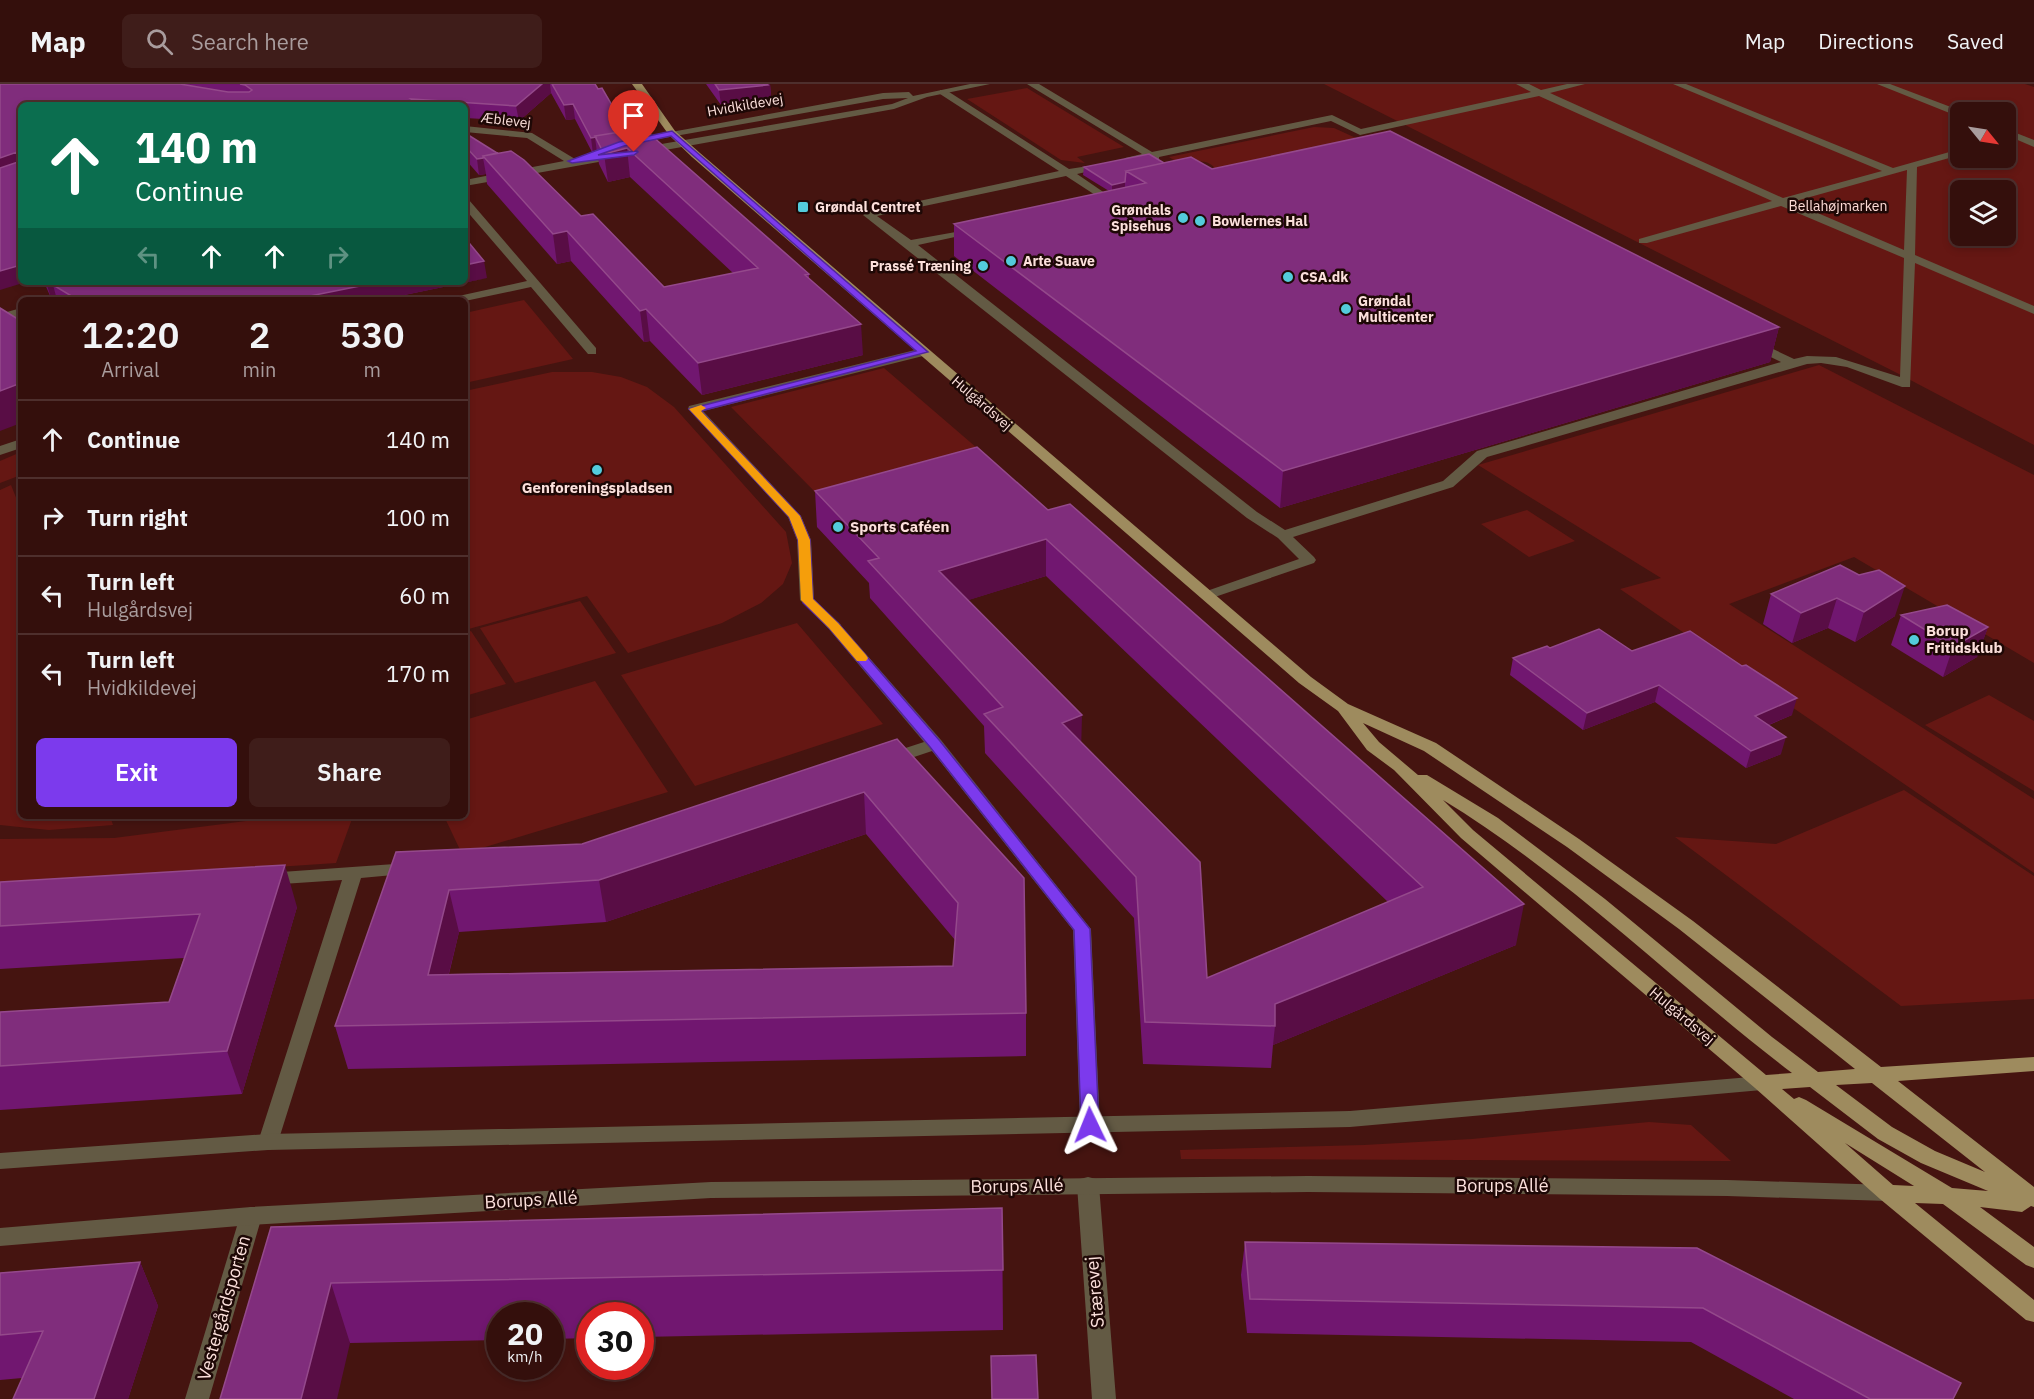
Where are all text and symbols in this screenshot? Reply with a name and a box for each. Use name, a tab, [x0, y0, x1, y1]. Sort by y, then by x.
search box	[122, 14, 542, 68]
text: Map	[30, 23, 86, 60]
icon: search	[143, 25, 176, 58]
text: Search here	[191, 27, 309, 56]
text: Map	[1745, 27, 1785, 55]
text: Directions	[1818, 27, 1914, 55]
text: Saved	[1947, 27, 2004, 55]
street label: Hvidkildevej	[706, 89, 784, 121]
pin	[608, 90, 659, 152]
icon: arrive	[617, 99, 650, 132]
north arrow	[1950, 102, 2016, 168]
map controls	[1950, 102, 2016, 246]
street label: Æblevej	[480, 108, 532, 132]
text: 140 m	[135, 120, 258, 175]
icon: ahead	[36, 126, 114, 204]
text: Continue	[135, 173, 244, 208]
button: layers	[1950, 180, 2016, 246]
park label: Bellahøjmarken	[1789, 197, 1887, 215]
place label: Grøndal Centret	[815, 198, 921, 216]
marker: Grøndal Centret	[796, 200, 810, 214]
place label: Grøndals Spisehus	[1111, 201, 1171, 235]
marker: Grøndals Spisehus	[1176, 211, 1190, 225]
place label: Bowlernes Hal	[1212, 212, 1308, 230]
marker: Bowlernes Hal	[1193, 214, 1207, 228]
icon: left	[132, 240, 165, 273]
icon: ahead	[195, 240, 228, 273]
icon: ahead	[258, 240, 291, 273]
icon: right	[321, 240, 354, 273]
place label: Arte Suave	[1023, 252, 1095, 270]
marker: Arte Suave	[1004, 254, 1018, 268]
place label: Prassé Træning	[870, 257, 971, 275]
marker: Prassé Træning	[976, 259, 990, 273]
place label: CSA.dk	[1300, 268, 1349, 286]
marker: CSA.dk	[1281, 270, 1295, 284]
place label: Grøndal Multicenter	[1358, 292, 1434, 326]
marker: Grøndal Multicenter	[1339, 302, 1353, 316]
text: 12:20	[81, 311, 179, 358]
text: 2	[249, 311, 270, 358]
text: 530	[340, 311, 405, 358]
text: Arrival	[101, 356, 159, 383]
text: min	[243, 356, 276, 383]
text: m	[363, 356, 381, 383]
street label: Hulgårdsvej	[948, 372, 1016, 434]
icon: ahead	[36, 423, 69, 456]
text: Continue	[87, 425, 180, 454]
text: 140 m	[386, 425, 450, 454]
marker: Genforeningspladsen	[590, 463, 604, 477]
place label: Genforeningspladsen	[522, 478, 672, 497]
icon: right	[36, 501, 69, 534]
text: Turn right	[87, 503, 188, 532]
text: 100 m	[386, 503, 450, 532]
place label: Sports Caféen	[850, 517, 949, 536]
marker: Sports Caféen	[831, 520, 845, 534]
text: Turn left	[87, 567, 175, 596]
icon: left	[36, 579, 69, 612]
text: 60 m	[399, 581, 450, 610]
text: Hulgårdsvej	[87, 596, 193, 623]
place label: Borup Fritidsklub	[1926, 621, 2003, 657]
marker: Borup Fritidsklub	[1907, 633, 1921, 647]
text: Turn left	[87, 645, 175, 674]
icon: left	[36, 657, 69, 690]
text: 170 m	[386, 659, 450, 688]
text: Hvidkildevej	[87, 674, 197, 701]
button: Exit	[36, 738, 237, 807]
button: Share	[249, 738, 450, 807]
street label: Hulgårdsvej	[1646, 983, 1719, 1048]
position arrow	[1058, 1093, 1122, 1157]
street label: Borups Allé	[970, 1173, 1064, 1198]
street label: Borups Allé	[1455, 1174, 1549, 1197]
street label: Borups Allé	[484, 1186, 578, 1213]
street label: Vestergårdsporten	[192, 1233, 255, 1383]
street label: Stærevej	[1080, 1255, 1109, 1329]
speed limit sign: 30	[576, 1302, 654, 1380]
text: 20	[507, 1314, 543, 1353]
text: km/h	[507, 1347, 543, 1366]

